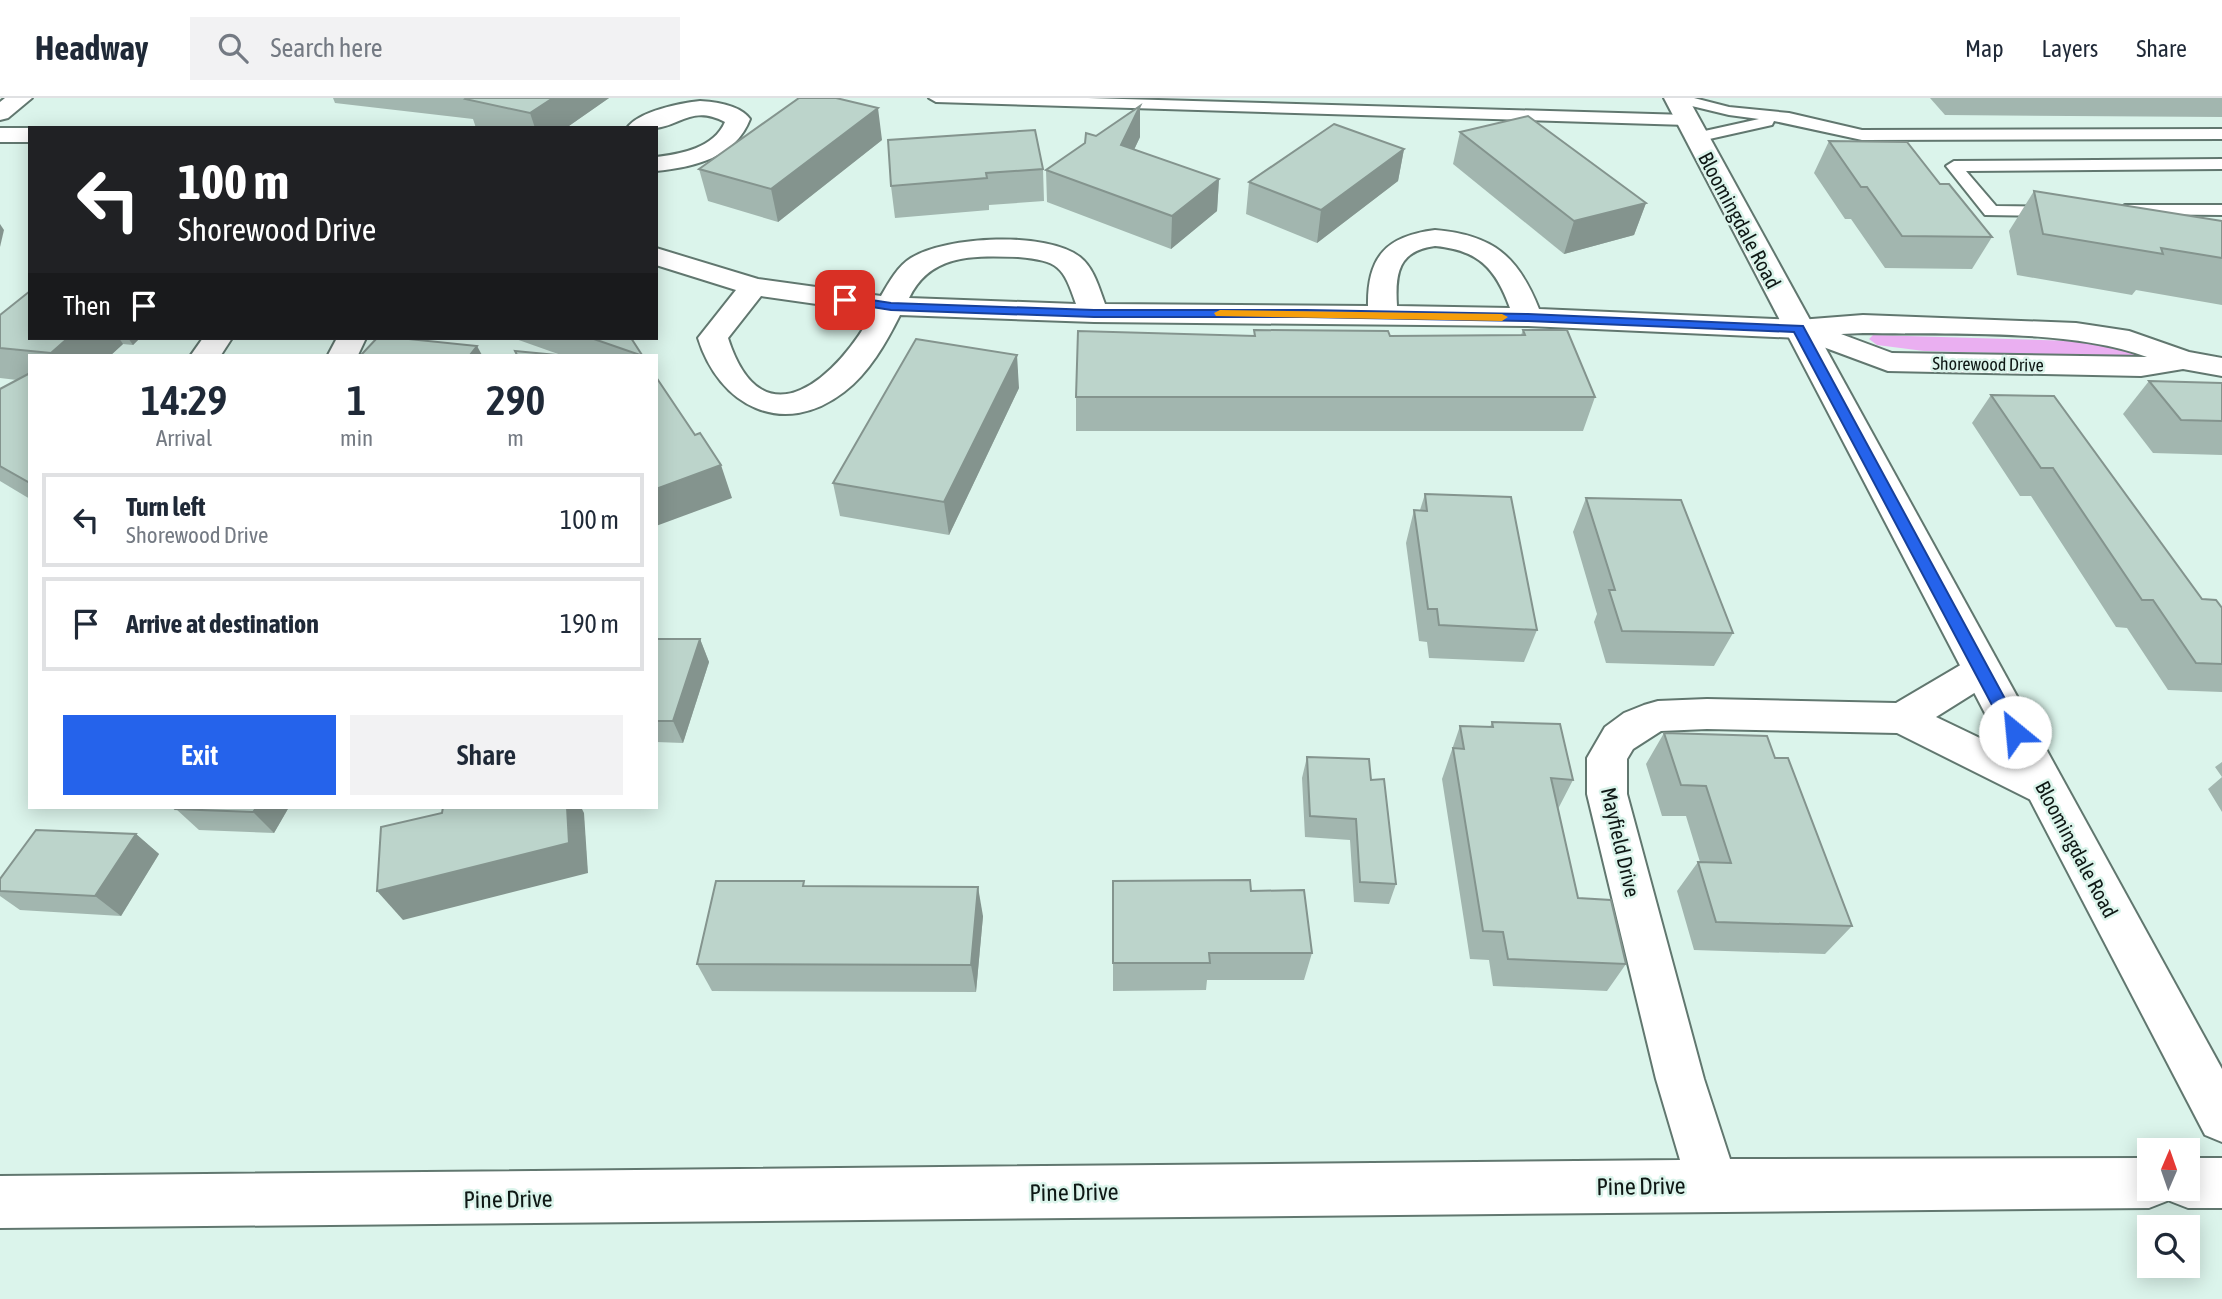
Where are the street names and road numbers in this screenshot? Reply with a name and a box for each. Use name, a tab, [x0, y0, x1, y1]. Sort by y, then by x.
street label: Bloomingdale Road	[1694, 148, 1786, 292]
street label: Shorewood Drive	[1932, 353, 2044, 375]
street label: Bloomingdale Road	[2031, 777, 2123, 921]
street label: Mayfield Drive	[1597, 785, 1645, 899]
street label: Pine Drive	[1596, 1172, 1686, 1200]
street label: Pine Drive	[1029, 1178, 1119, 1206]
street label: Pine Drive	[463, 1185, 553, 1213]

